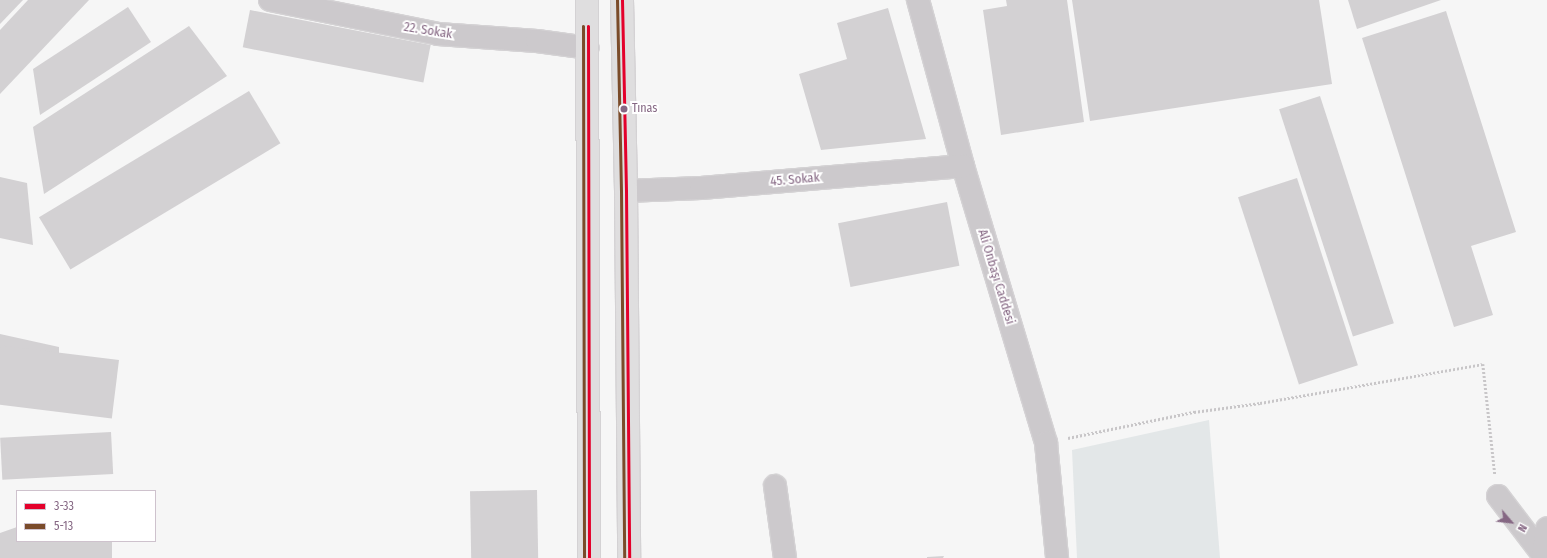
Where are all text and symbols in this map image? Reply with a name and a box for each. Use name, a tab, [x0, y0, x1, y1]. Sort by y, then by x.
street label: 22. Sokak	[403, 19, 453, 43]
place label: Tınas	[632, 102, 657, 116]
marker: Tınas	[619, 104, 629, 114]
street label: 45. Sokak	[770, 170, 820, 190]
street label: Ali Onbaşı Caddesi	[974, 228, 1018, 326]
legend	[16, 490, 156, 542]
text: 3-33	[54, 499, 74, 513]
north arrow	[1491, 502, 1531, 542]
text: 5-13	[54, 519, 73, 533]
text: N	[1515, 522, 1529, 534]

